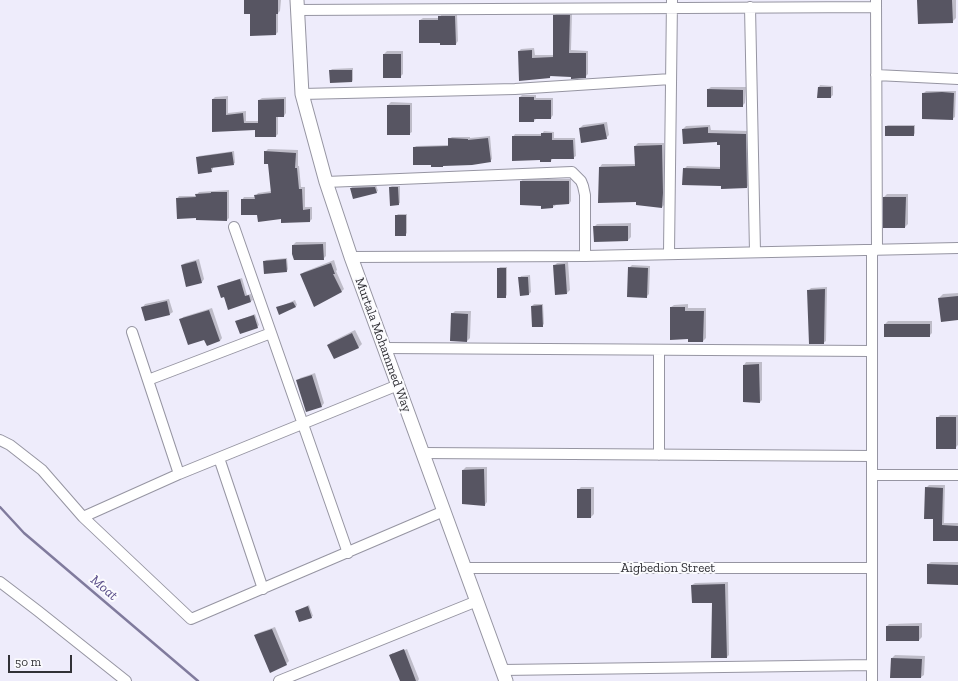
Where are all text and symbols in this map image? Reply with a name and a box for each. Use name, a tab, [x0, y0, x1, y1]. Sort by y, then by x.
street label: Murtala Mohammed Way	[351, 276, 415, 414]
street label: Aigbedion Street	[621, 560, 715, 576]
water label: Moat	[87, 572, 121, 604]
scale bar	[10, 647, 74, 673]
text: 50 m	[15, 655, 41, 669]

